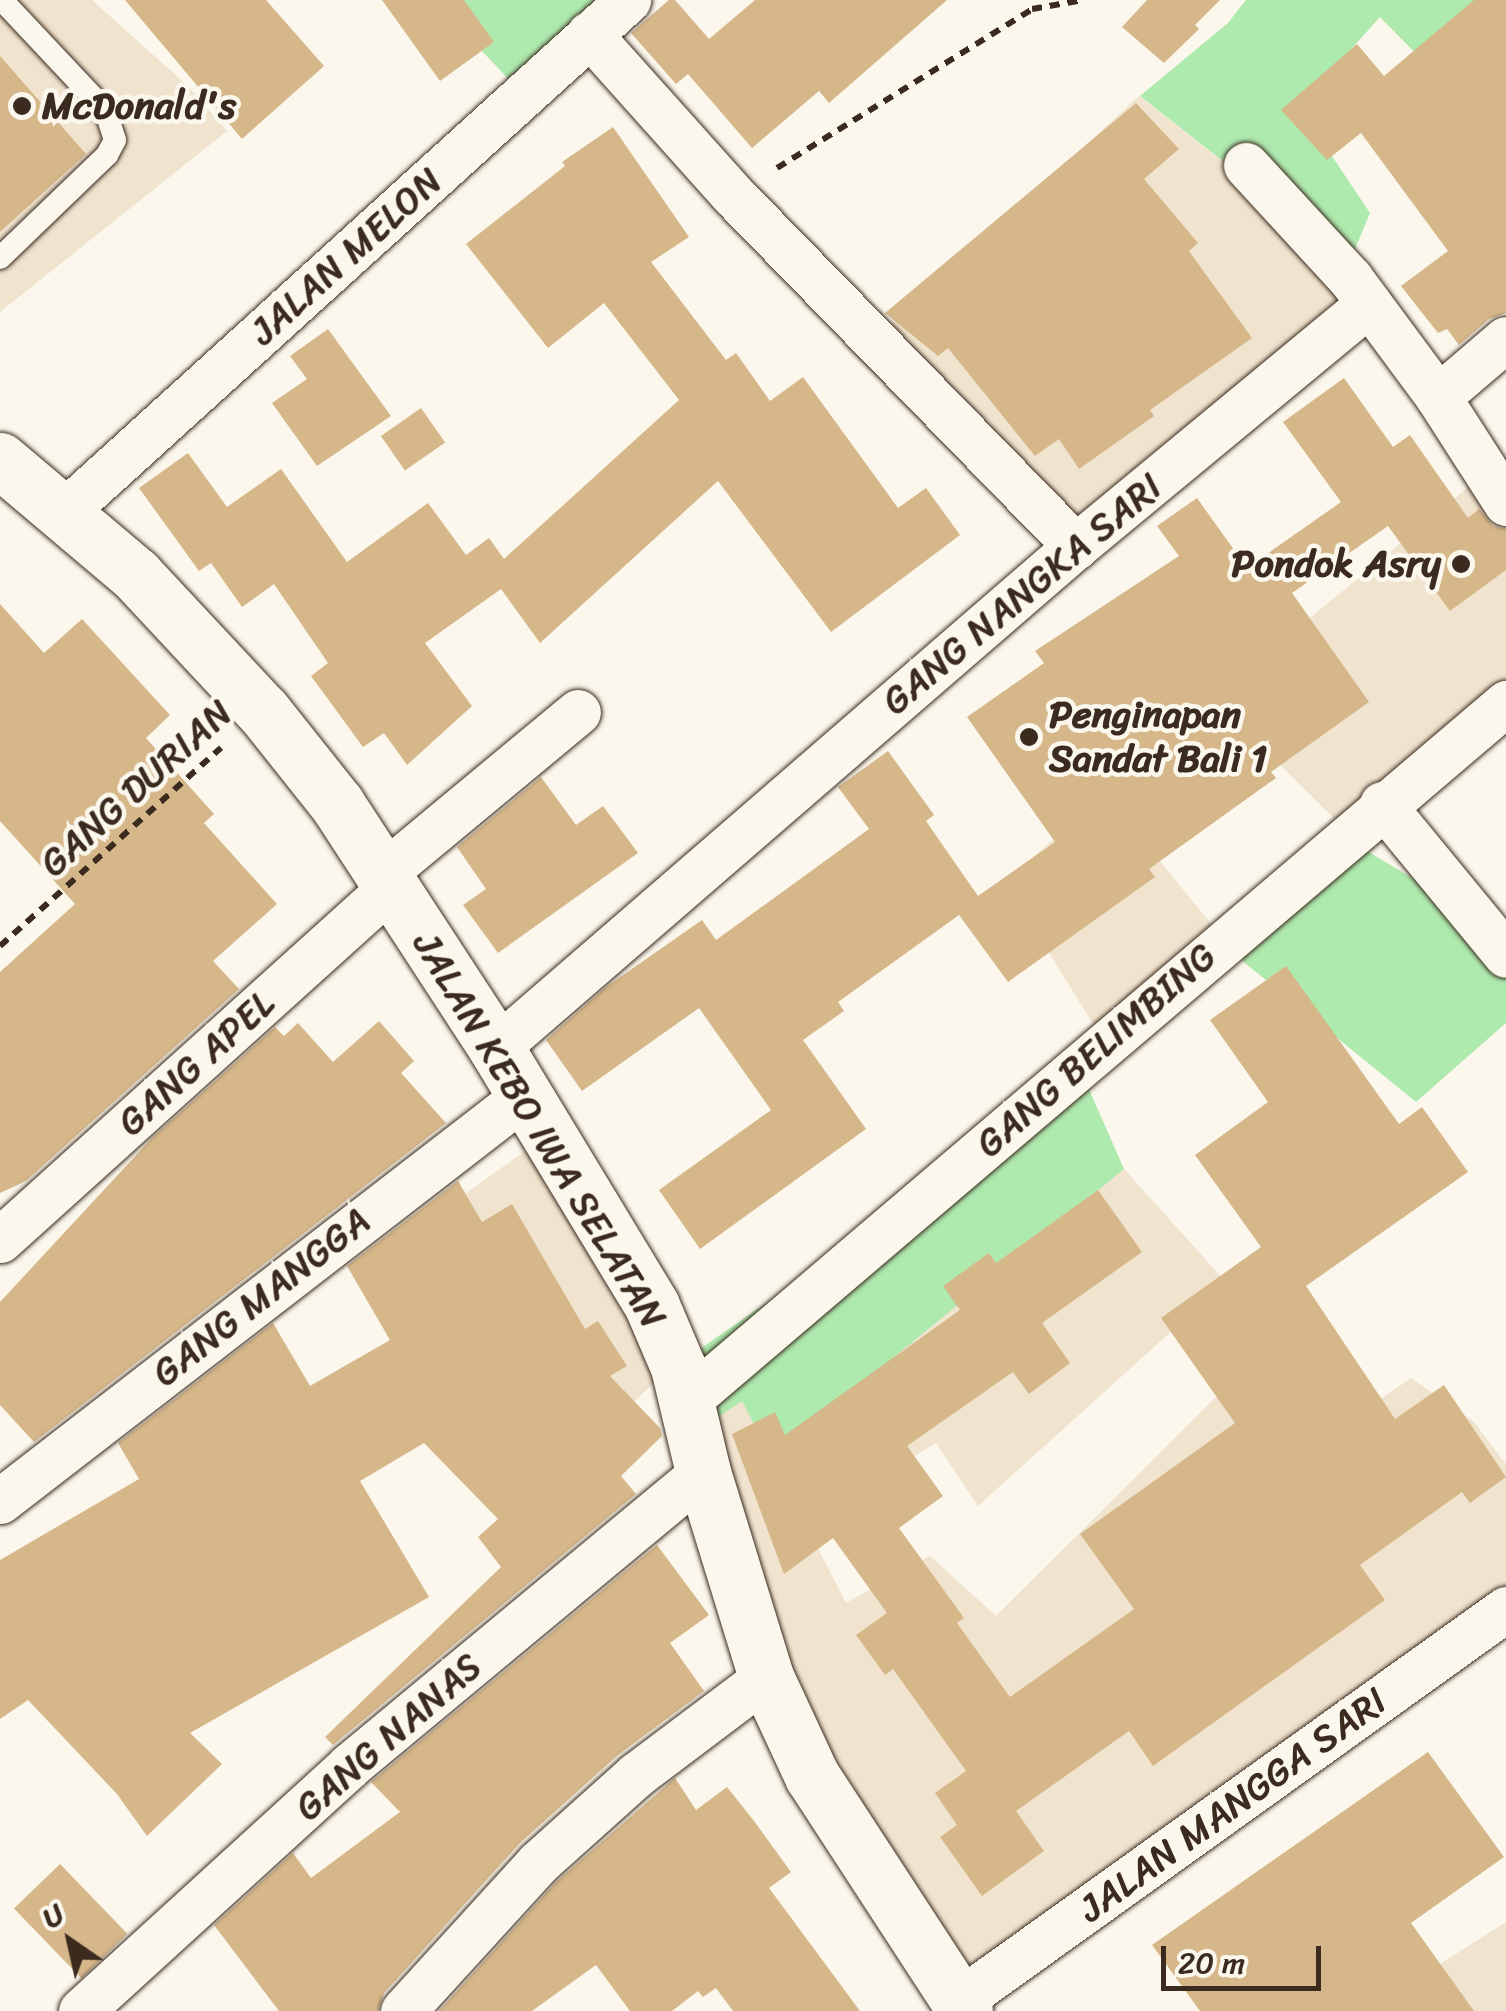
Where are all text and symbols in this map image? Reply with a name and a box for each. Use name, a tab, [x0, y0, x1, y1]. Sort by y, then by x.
place label: McDonald's	[42, 83, 236, 129]
marker: McDonald's	[11, 95, 33, 117]
street label: JALAN MELON	[241, 158, 451, 354]
street label: GANG NANGKA SARI	[873, 463, 1171, 725]
place label: Pondok Asry	[1231, 541, 1441, 587]
marker: Pondok Asry	[1450, 553, 1472, 575]
street label: GANG DURIAN	[30, 690, 242, 886]
place label: Penginapan Sandat Bali 1	[1049, 692, 1267, 782]
marker: Penginapan Sandat Bali 1	[1018, 726, 1040, 748]
street label: JALAN KEBO IWA SELATAN	[404, 924, 676, 1336]
street label: GANG BELIMBING	[969, 935, 1223, 1165]
street label: GANG APEL	[108, 981, 284, 1145]
street label: GANG MANGGA	[143, 1198, 379, 1396]
street label: GANG NANAS	[286, 1644, 490, 1830]
street label: JALAN MANGGA SARI	[1070, 1678, 1396, 1932]
text: U	[32, 1890, 74, 1941]
north arrow	[20, 1891, 120, 1991]
scale bar	[1166, 1926, 1326, 1988]
text: 20 m	[1178, 1936, 1245, 1990]

